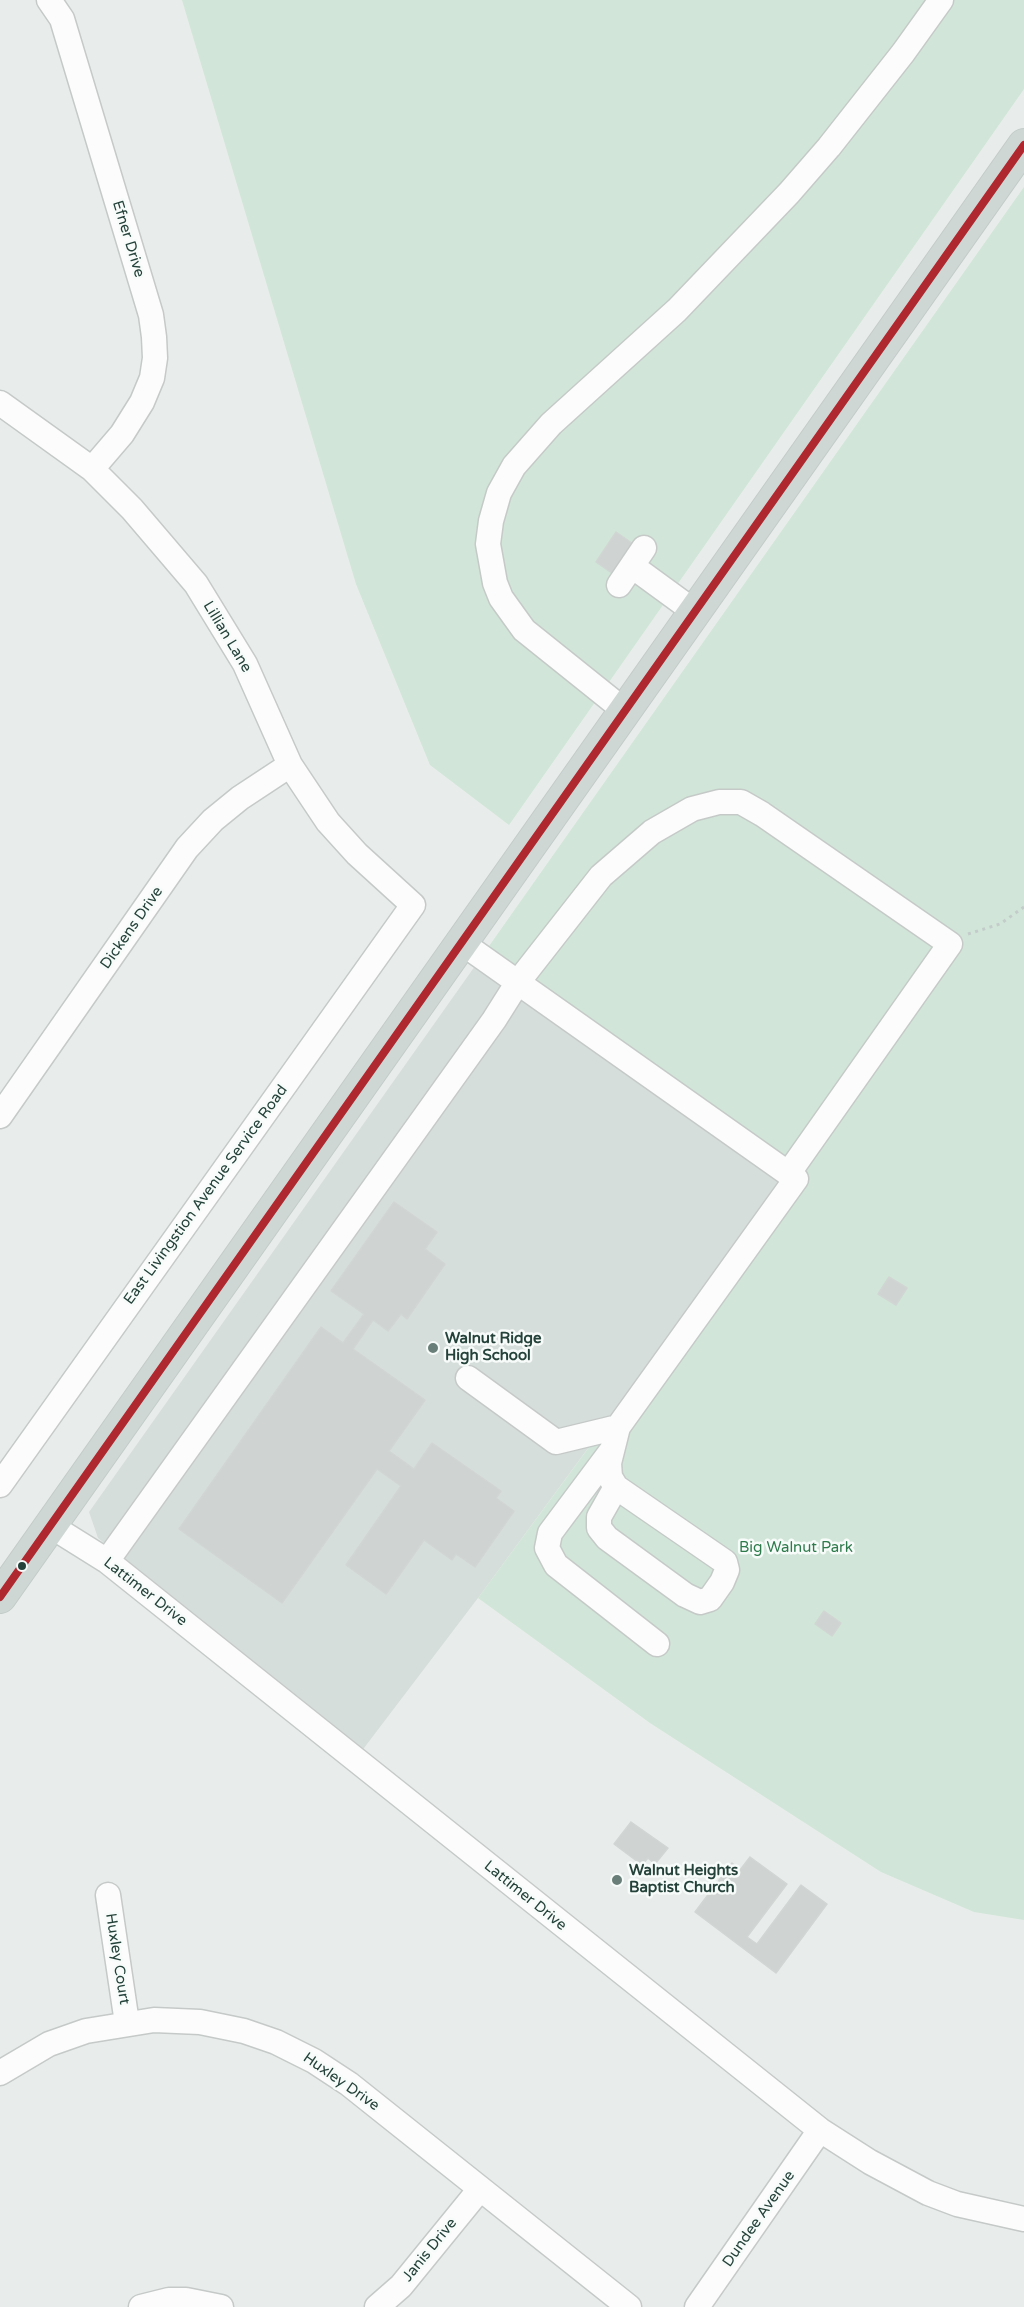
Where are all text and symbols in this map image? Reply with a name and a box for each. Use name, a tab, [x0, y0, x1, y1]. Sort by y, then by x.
street label: Efner Drive	[108, 198, 148, 280]
street label: Lillian Lane	[199, 598, 255, 676]
street label: Dickens Drive	[97, 883, 167, 973]
street label: East Livingstion Avenue Service Road	[120, 1082, 292, 1308]
place label: Walnut Ridge High School	[445, 1330, 541, 1365]
marker: Walnut Ridge High School	[426, 1341, 440, 1355]
park label: Big Walnut Park	[739, 1539, 853, 1557]
street label: Lattimer Drive	[100, 1554, 190, 1630]
unlabelled marker	[16, 1560, 28, 1572]
street label: Lattimer Drive	[480, 1857, 570, 1935]
place label: Walnut Heights Baptist Church	[629, 1862, 738, 1897]
marker: Walnut Heights Baptist Church	[610, 1873, 624, 1887]
street label: Huxley Court	[101, 1912, 133, 2006]
street label: Huxley Drive	[299, 2049, 383, 2115]
street label: Dundee Avenue	[719, 2167, 799, 2271]
street label: Janis Drive	[399, 2215, 461, 2285]

